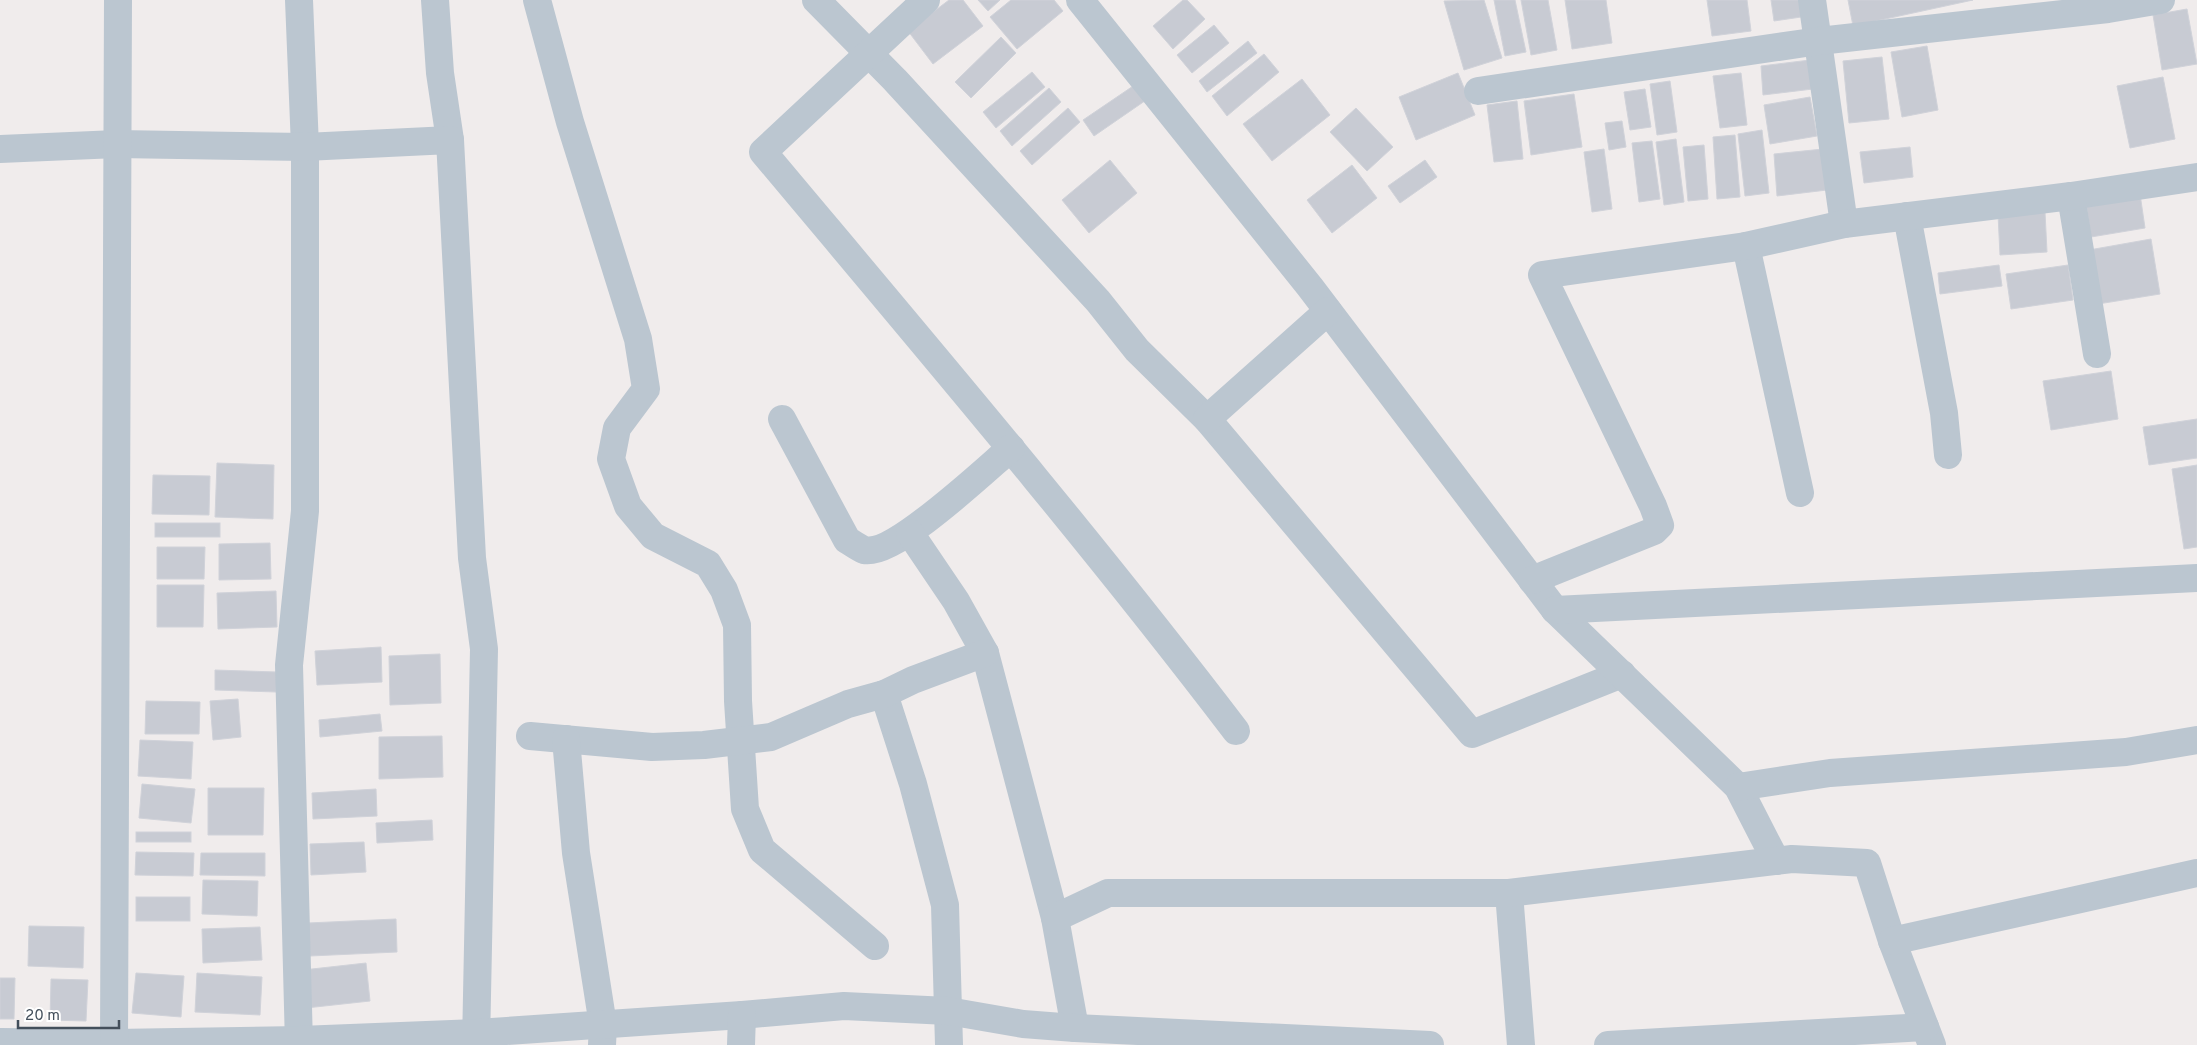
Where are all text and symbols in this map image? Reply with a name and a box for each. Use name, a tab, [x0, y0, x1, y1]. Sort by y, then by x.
scale bar	[18, 998, 119, 1030]
text: 20 m	[25, 1007, 60, 1026]

